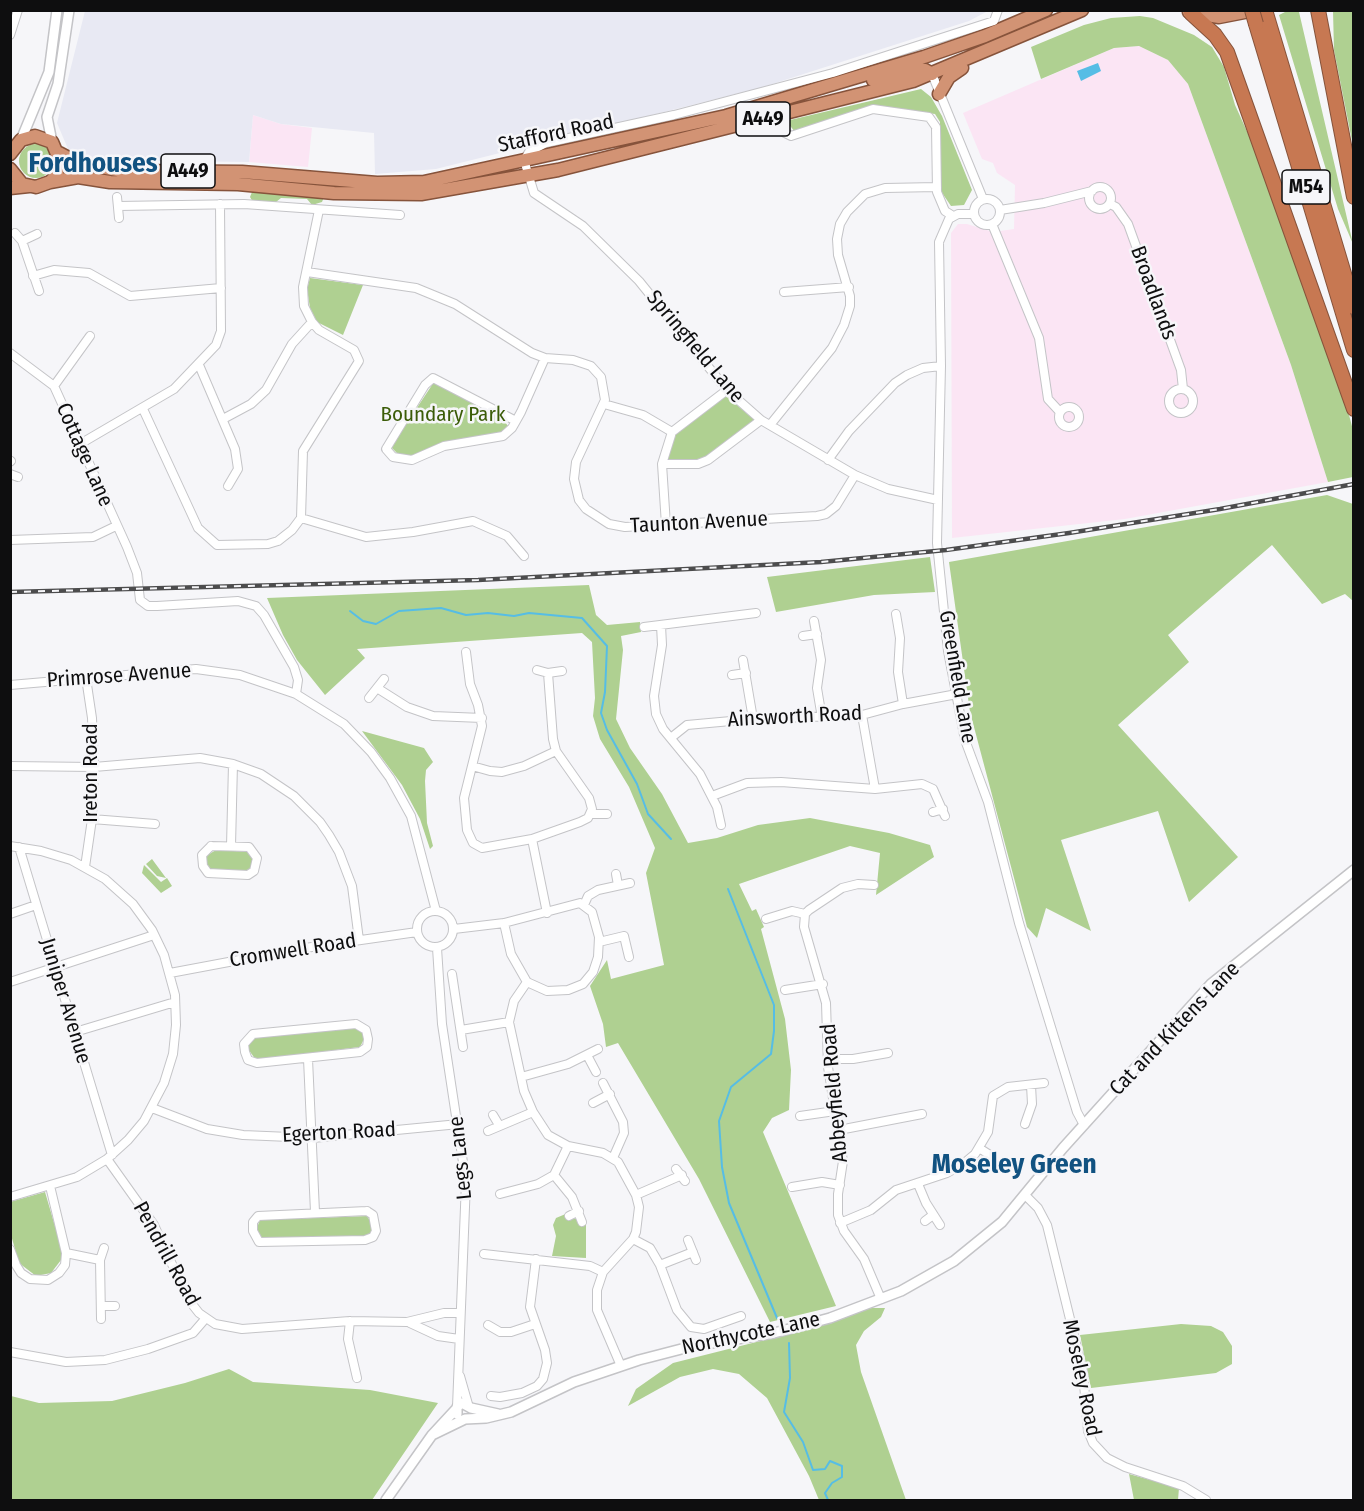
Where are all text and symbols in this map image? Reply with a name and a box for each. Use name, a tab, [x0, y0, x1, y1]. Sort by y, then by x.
road number: A449	[736, 102, 790, 136]
street label: Stafford Road	[496, 109, 616, 159]
district label: Fordhouses	[28, 148, 158, 180]
road number: A449	[161, 154, 215, 188]
road number: M54	[1282, 170, 1330, 204]
street label: Broadlands	[1124, 243, 1182, 343]
street label: Springfield Lane	[641, 286, 749, 408]
street label: Cottage Lane	[50, 399, 118, 511]
park label: Boundary Park	[380, 402, 506, 428]
street label: Taunton Avenue	[630, 507, 768, 539]
street label: Greenfield Lane	[933, 609, 981, 745]
street label: Primrose Avenue	[46, 658, 192, 694]
street label: Ainsworth Road	[727, 701, 863, 733]
street label: Ireton Road	[78, 723, 104, 823]
street label: Cromwell Road	[228, 929, 358, 973]
street label: Juniper Avenue	[34, 935, 96, 1067]
street label: Cat and Kittens Lane	[1105, 957, 1245, 1101]
street label: Abbeyfield Road	[816, 1022, 854, 1164]
street label: Legs Lane	[444, 1115, 478, 1201]
street label: Egerton Road	[282, 1117, 396, 1149]
district label: Moseley Green	[931, 1149, 1097, 1181]
street label: Pendrill Road	[127, 1198, 205, 1310]
street label: Northycote Lane	[680, 1307, 822, 1361]
street label: Moseley Road	[1056, 1317, 1106, 1439]

